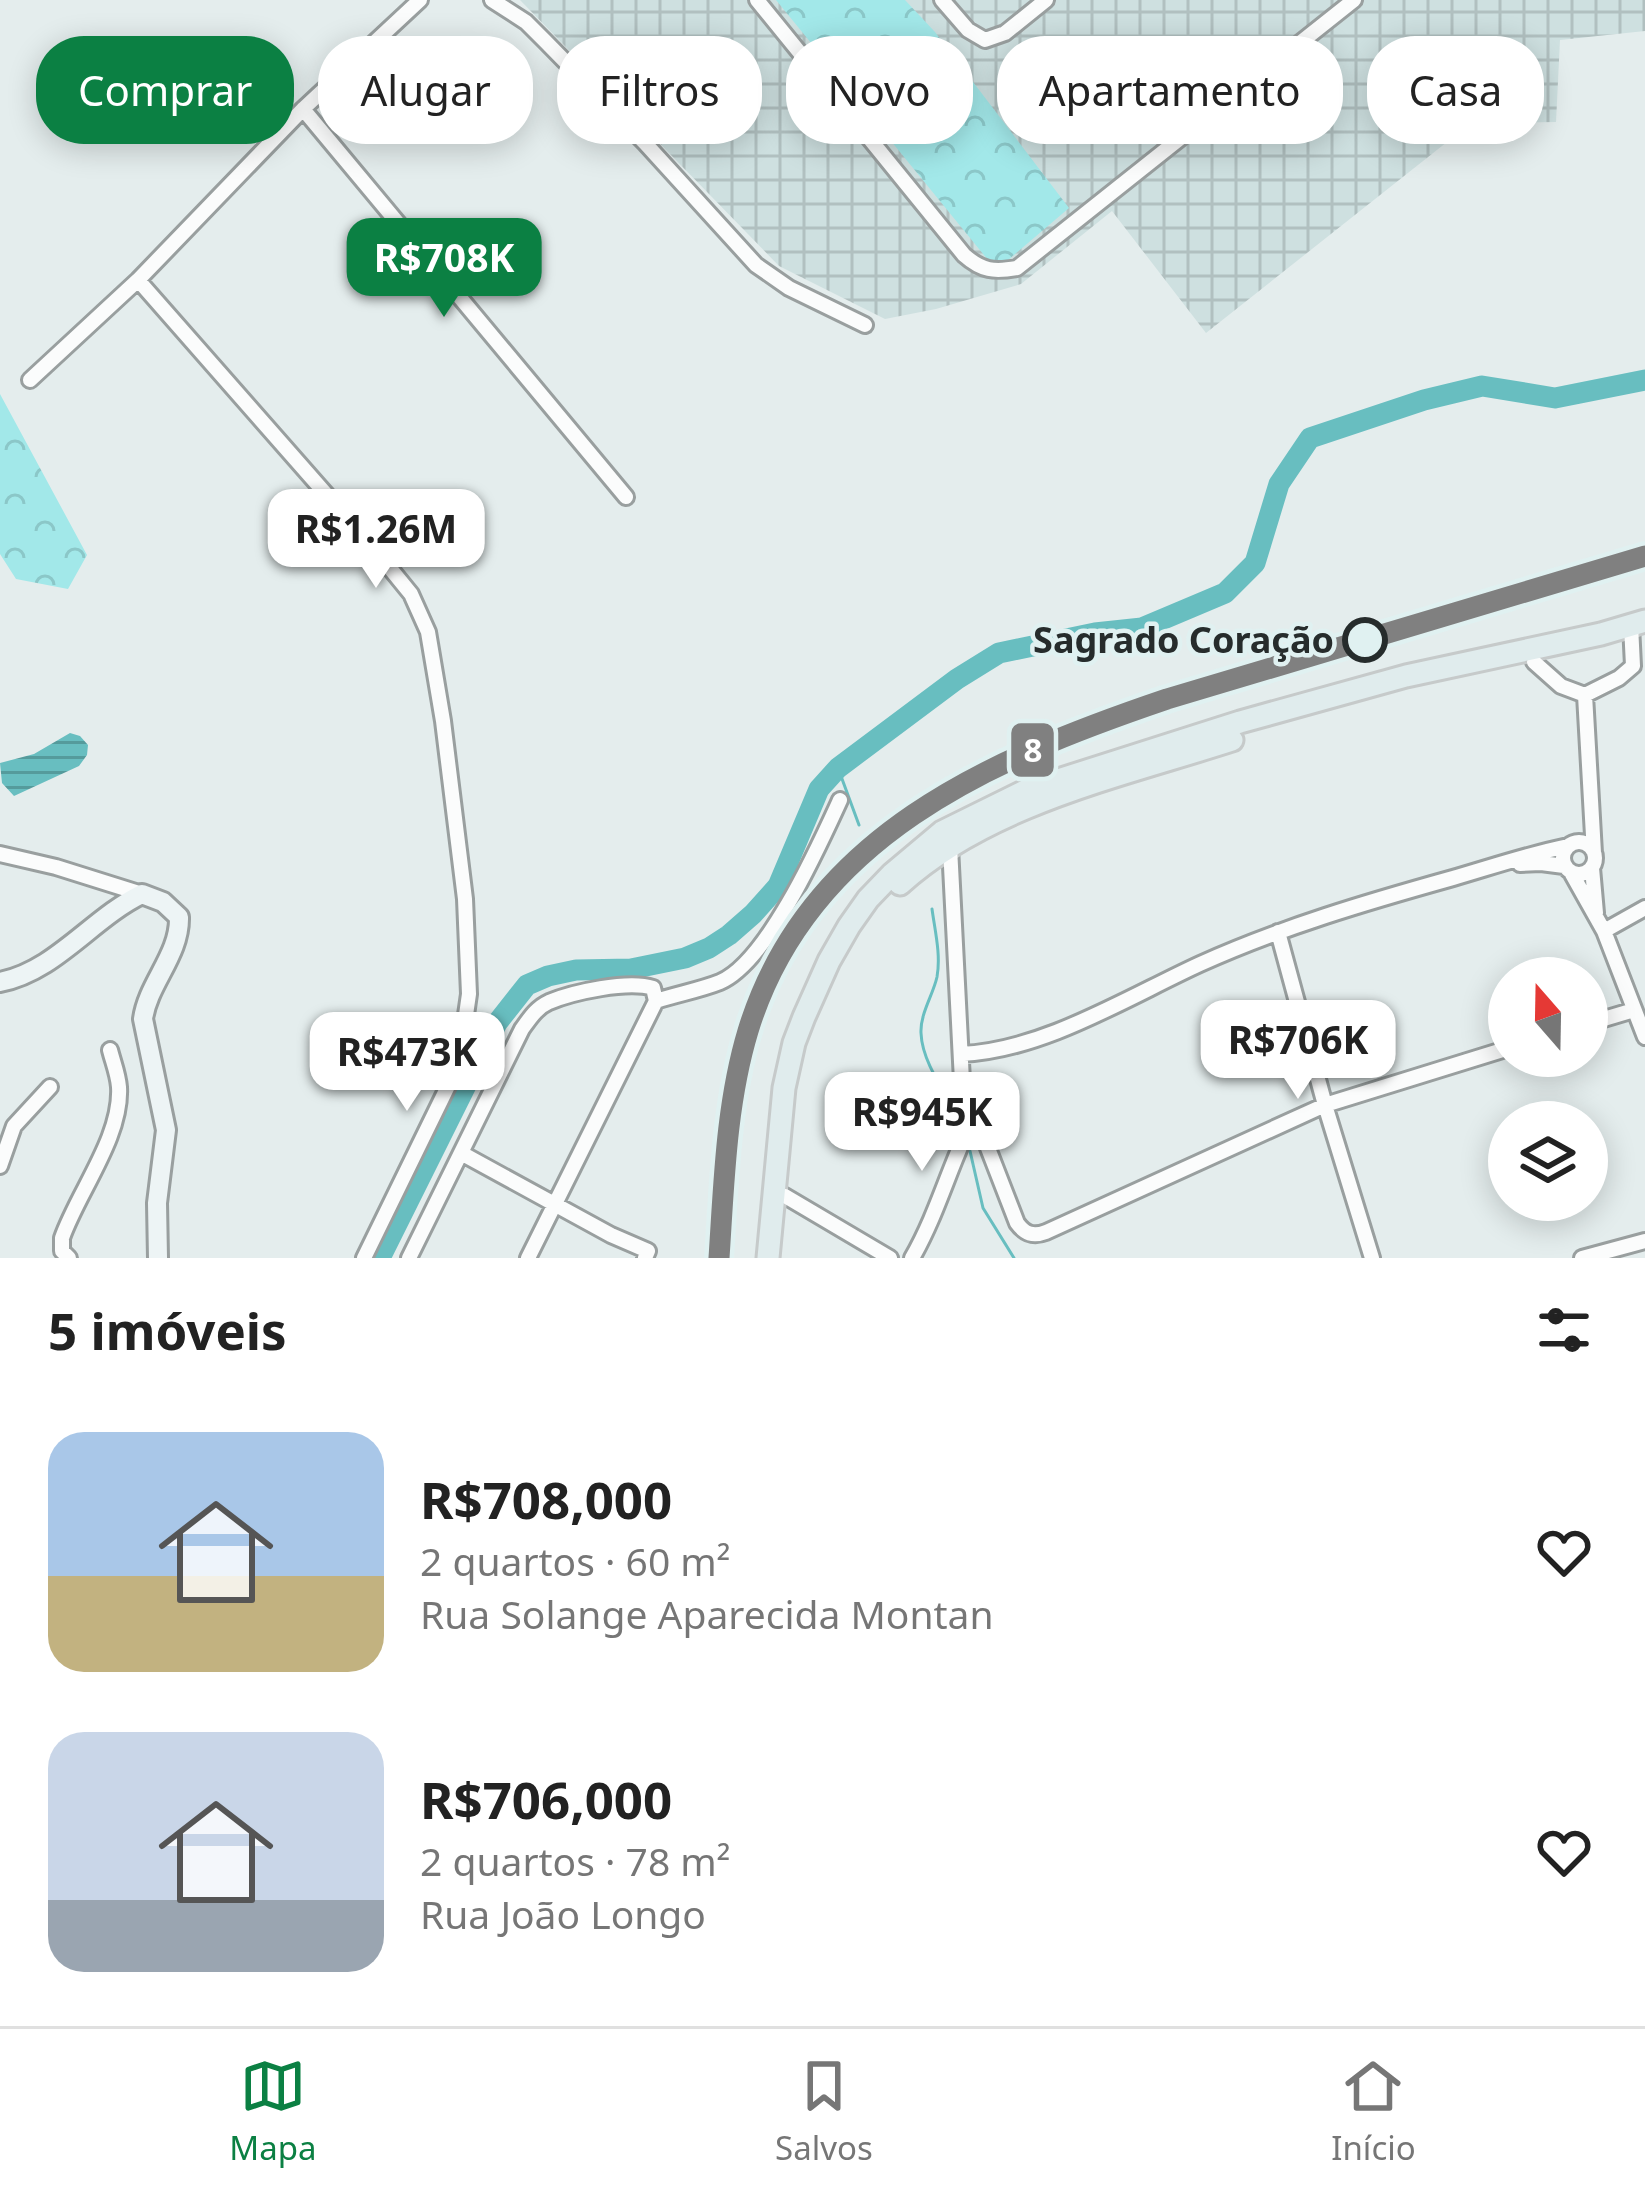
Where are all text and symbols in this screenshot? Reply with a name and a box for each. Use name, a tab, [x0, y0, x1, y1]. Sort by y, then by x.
chip: Comprar	[36, 36, 294, 144]
chip: Alugar	[318, 36, 533, 144]
chip: Filtros	[557, 36, 762, 144]
chip: Novo	[786, 36, 973, 144]
chip: Apartamento	[997, 36, 1343, 144]
chip: Casa	[1367, 36, 1544, 144]
pin: R$708K	[346, 218, 542, 320]
text: R$708K	[374, 230, 514, 283]
pin: R$1.26M	[265, 489, 487, 591]
text: R$1.26M	[295, 501, 457, 554]
place label: Sagrado Coração	[1033, 615, 1334, 664]
marker: Sagrado Coração	[1344, 619, 1386, 661]
line badge: 8	[1009, 721, 1056, 779]
text: 8	[1024, 727, 1042, 772]
north arrow	[1488, 957, 1608, 1077]
map controls	[1488, 957, 1608, 1221]
pin: R$706K	[1200, 1000, 1396, 1102]
pin: R$473K	[309, 1012, 505, 1114]
text: R$706K	[1228, 1012, 1368, 1065]
text: R$473K	[337, 1024, 477, 1077]
pin: R$945K	[824, 1072, 1020, 1174]
text: R$945K	[852, 1084, 992, 1137]
button: layers	[1488, 1101, 1608, 1221]
text: 5 imóveis	[48, 1295, 287, 1365]
icon: filters	[1531, 1297, 1597, 1363]
text: R$708,000	[420, 1464, 672, 1534]
icon: home	[144, 1480, 288, 1624]
icon: heart	[1531, 1519, 1597, 1585]
text: 2 quartos · 60 m²	[420, 1534, 730, 1587]
text: Rua Solange Aparecida Montan	[420, 1587, 994, 1640]
text: R$706,000	[420, 1764, 672, 1834]
icon: home	[144, 1780, 288, 1924]
icon: heart	[1531, 1819, 1597, 1885]
text: 2 quartos · 78 m²	[420, 1834, 730, 1887]
text: Rua João Longo	[420, 1887, 706, 1940]
tab: Mapa	[229, 2053, 317, 2170]
tab: Salvos	[775, 2053, 873, 2170]
tab: Início	[1331, 2053, 1416, 2170]

